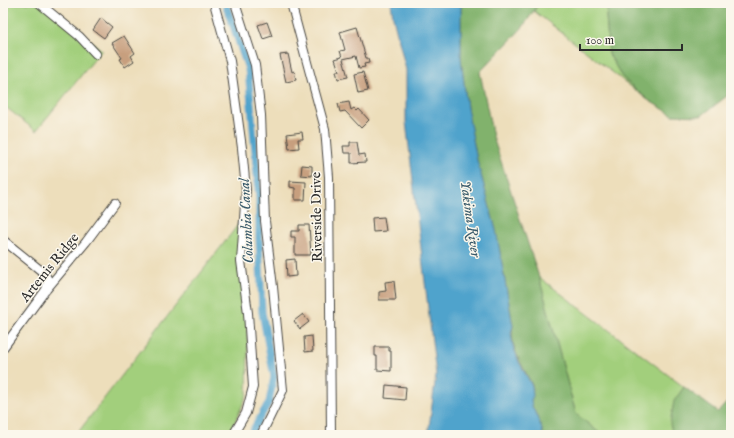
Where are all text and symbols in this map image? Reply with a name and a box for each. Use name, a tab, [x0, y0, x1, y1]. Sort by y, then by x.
scale bar	[580, 26, 682, 52]
text: 100 m	[586, 33, 614, 48]
street label: Riverside Drive	[307, 171, 327, 262]
water label: Columbia Canal	[235, 177, 258, 264]
water label: Yakima River	[456, 180, 485, 259]
street label: Artemis Ridge	[16, 229, 84, 307]

